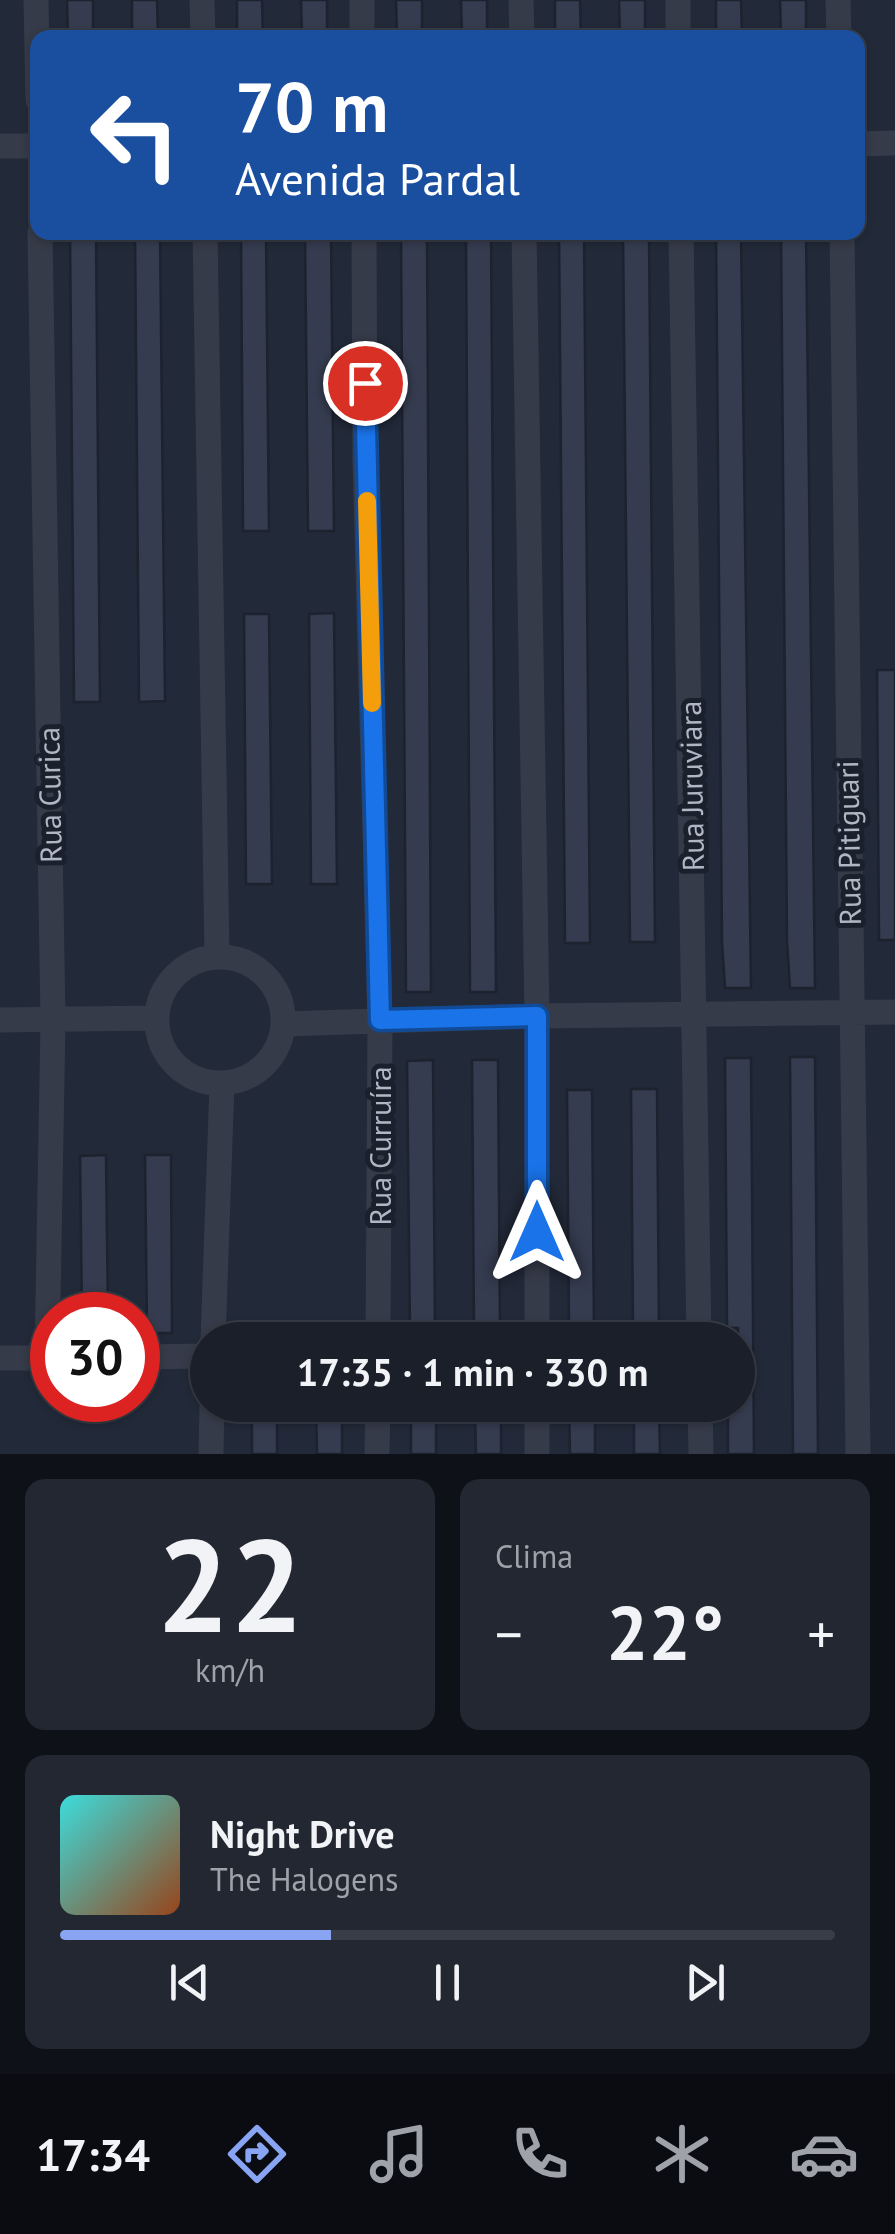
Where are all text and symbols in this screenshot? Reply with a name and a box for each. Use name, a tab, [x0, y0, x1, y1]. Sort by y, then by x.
text: 70 m	[235, 61, 388, 151]
icon: left	[70, 70, 200, 200]
text: Avenida Pardal	[235, 149, 520, 207]
pin	[323, 341, 408, 426]
icon: arrive	[338, 356, 393, 411]
street label: Rua Juruviara	[670, 701, 712, 871]
street label: Rua Curica	[28, 727, 70, 863]
street label: Rua Pitiguari	[827, 760, 869, 926]
street label: Rua Curruíra	[360, 1066, 399, 1226]
position arrow	[485, 1180, 589, 1284]
speed limit sign: 30	[30, 1292, 160, 1422]
text: 17:35 · 1 min · 330 m	[297, 1347, 648, 1396]
text: 22	[156, 1500, 304, 1668]
text: Clima	[495, 1535, 573, 1577]
text: 22°	[606, 1584, 724, 1681]
text: −	[495, 1598, 523, 1669]
text: +	[807, 1598, 835, 1669]
text: km/h	[195, 1649, 265, 1691]
text: Night Drive	[210, 1809, 394, 1858]
text: The Halogens	[210, 1858, 398, 1900]
icon: previous	[162, 1955, 217, 2010]
icon: pause	[420, 1955, 475, 2010]
icon: next	[678, 1955, 733, 2010]
icon: directions	[222, 2119, 292, 2189]
icon: music	[364, 2119, 434, 2189]
icon: phone	[505, 2119, 575, 2189]
icon: climate	[647, 2119, 717, 2189]
icon: car	[789, 2119, 859, 2189]
text: 17:34	[36, 2125, 150, 2183]

